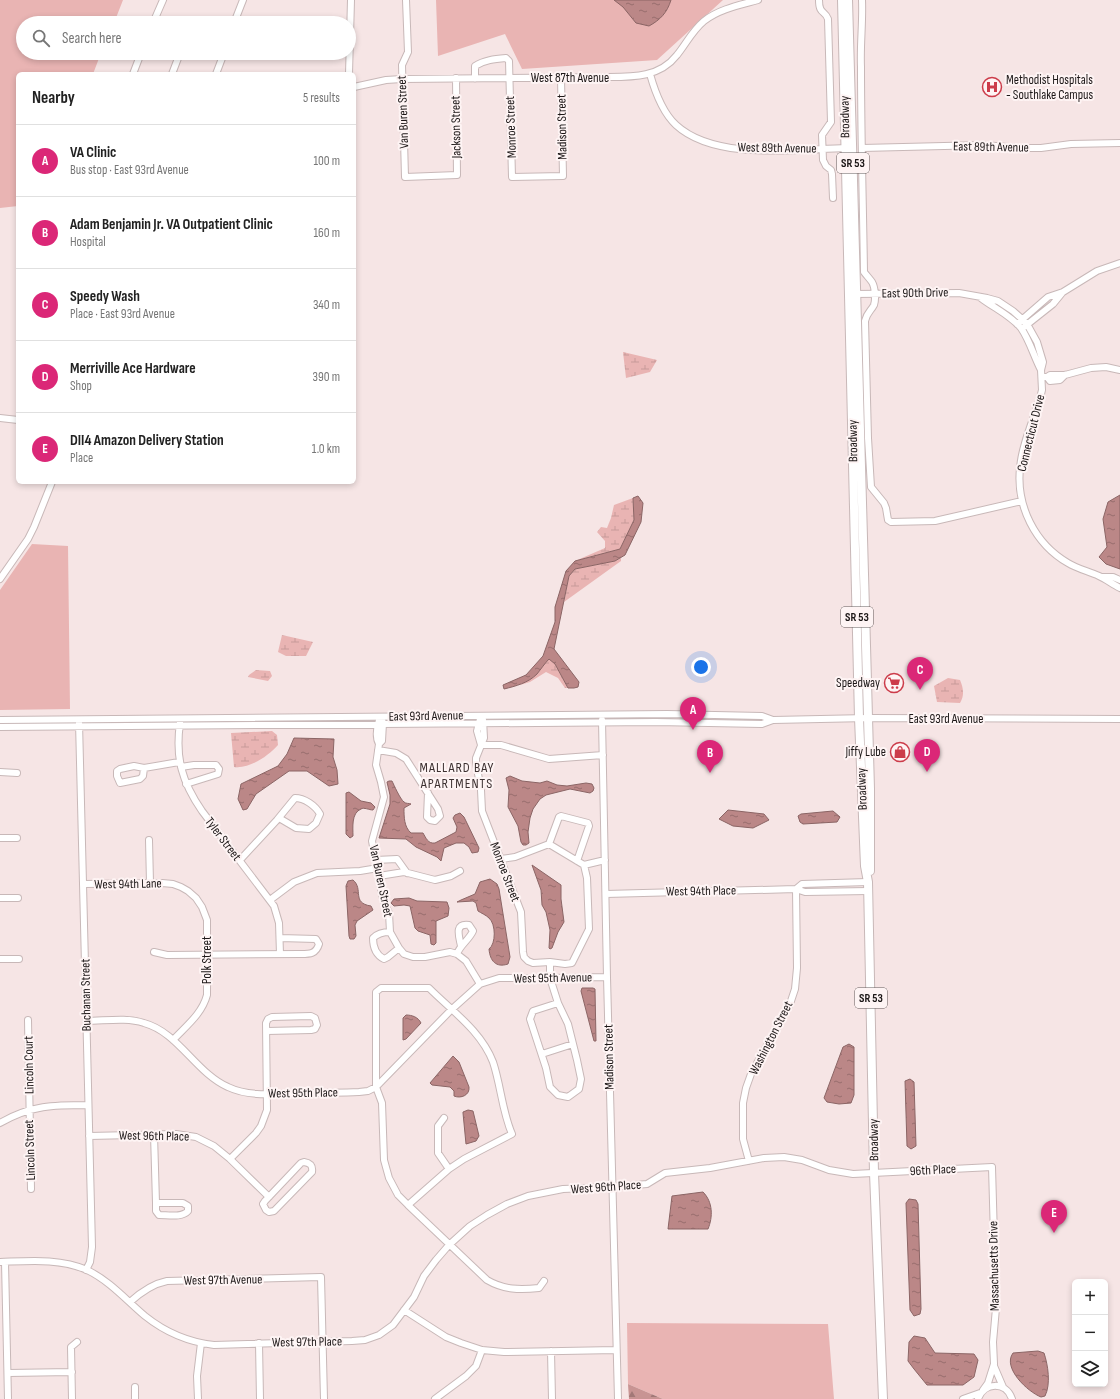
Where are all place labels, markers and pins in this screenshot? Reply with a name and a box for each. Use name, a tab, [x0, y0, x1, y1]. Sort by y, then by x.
place label: Methodist Hospitals - Southlake Campus	[1006, 72, 1093, 103]
hospital icon: Methodist Hospitals - Southlake Campus	[981, 76, 1003, 98]
pin: C	[907, 657, 933, 690]
supermarket icon: Speedway	[883, 672, 905, 694]
place label: Speedway	[836, 675, 880, 691]
pin: A	[680, 697, 706, 730]
pin: D	[914, 739, 940, 772]
pin: B	[697, 740, 723, 773]
shop icon: Jiffy Lube	[889, 741, 911, 763]
place label: Jiffy Lube	[844, 744, 886, 760]
pin: E	[1041, 1200, 1067, 1233]

